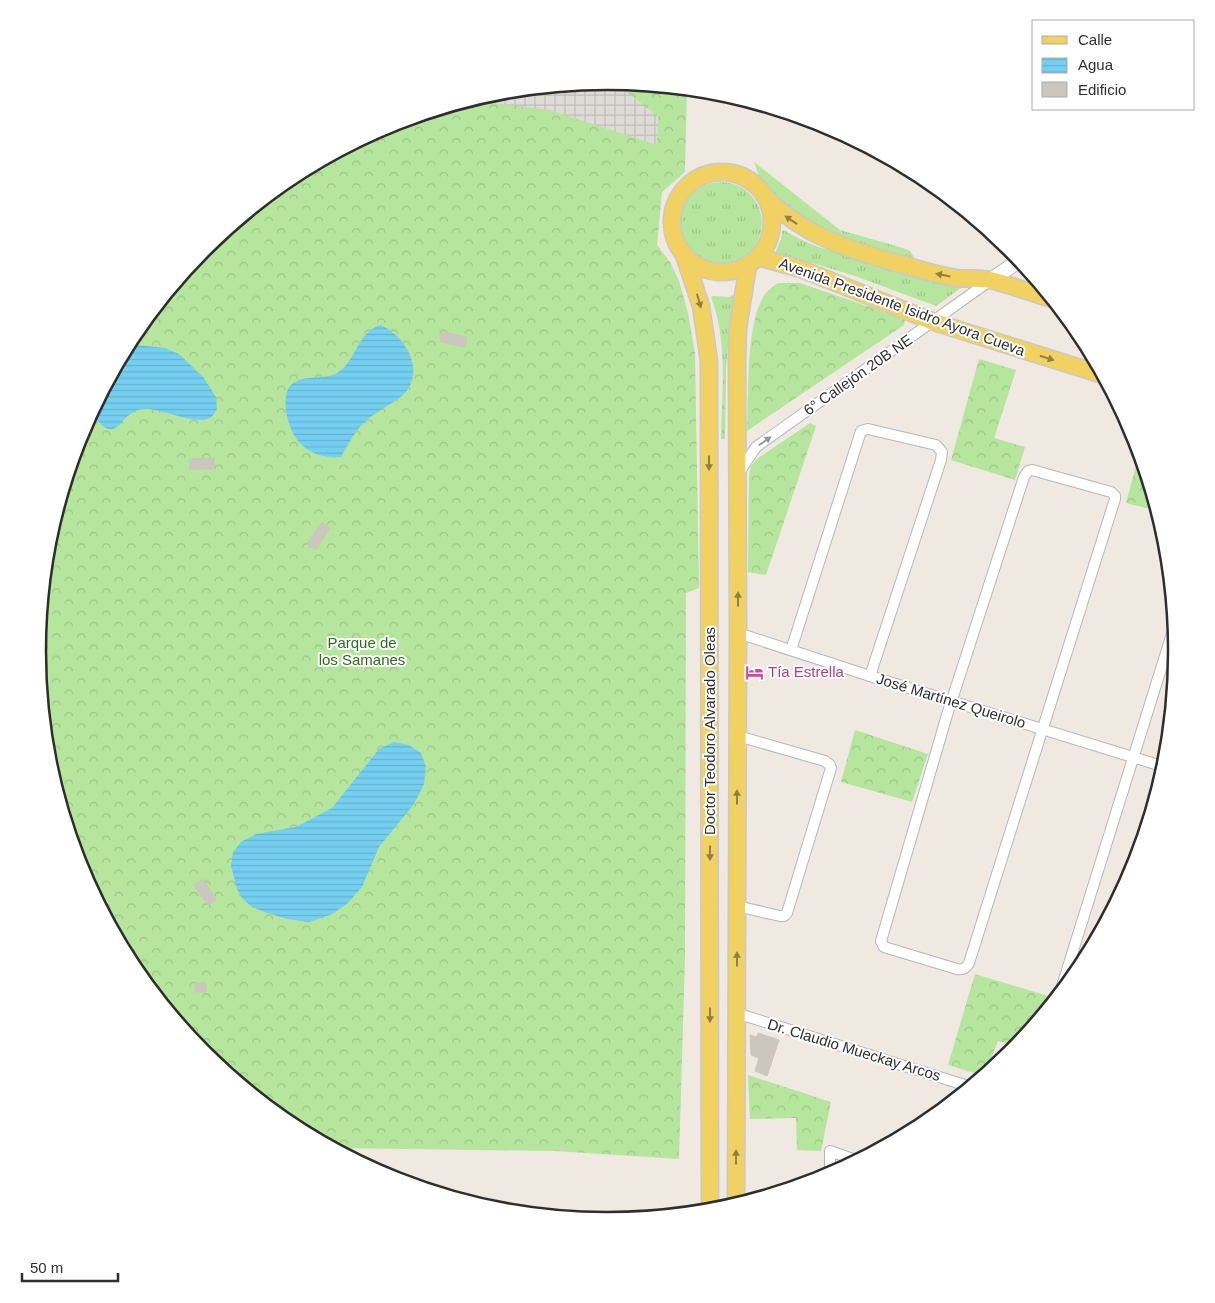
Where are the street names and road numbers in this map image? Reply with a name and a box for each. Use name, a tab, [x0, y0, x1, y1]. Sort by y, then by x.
street label: Avenida Presidente Isidro Ayora Cueva	[777, 254, 1028, 359]
street label: 6° Callejón 20B NE	[800, 331, 915, 418]
street label: Doctor Teodoro Alvarado Oleas	[701, 627, 718, 835]
street label: José Martínez Queirolo	[875, 670, 1028, 731]
street label: Dr. Claudio Mueckay Arcos	[766, 1015, 943, 1084]

